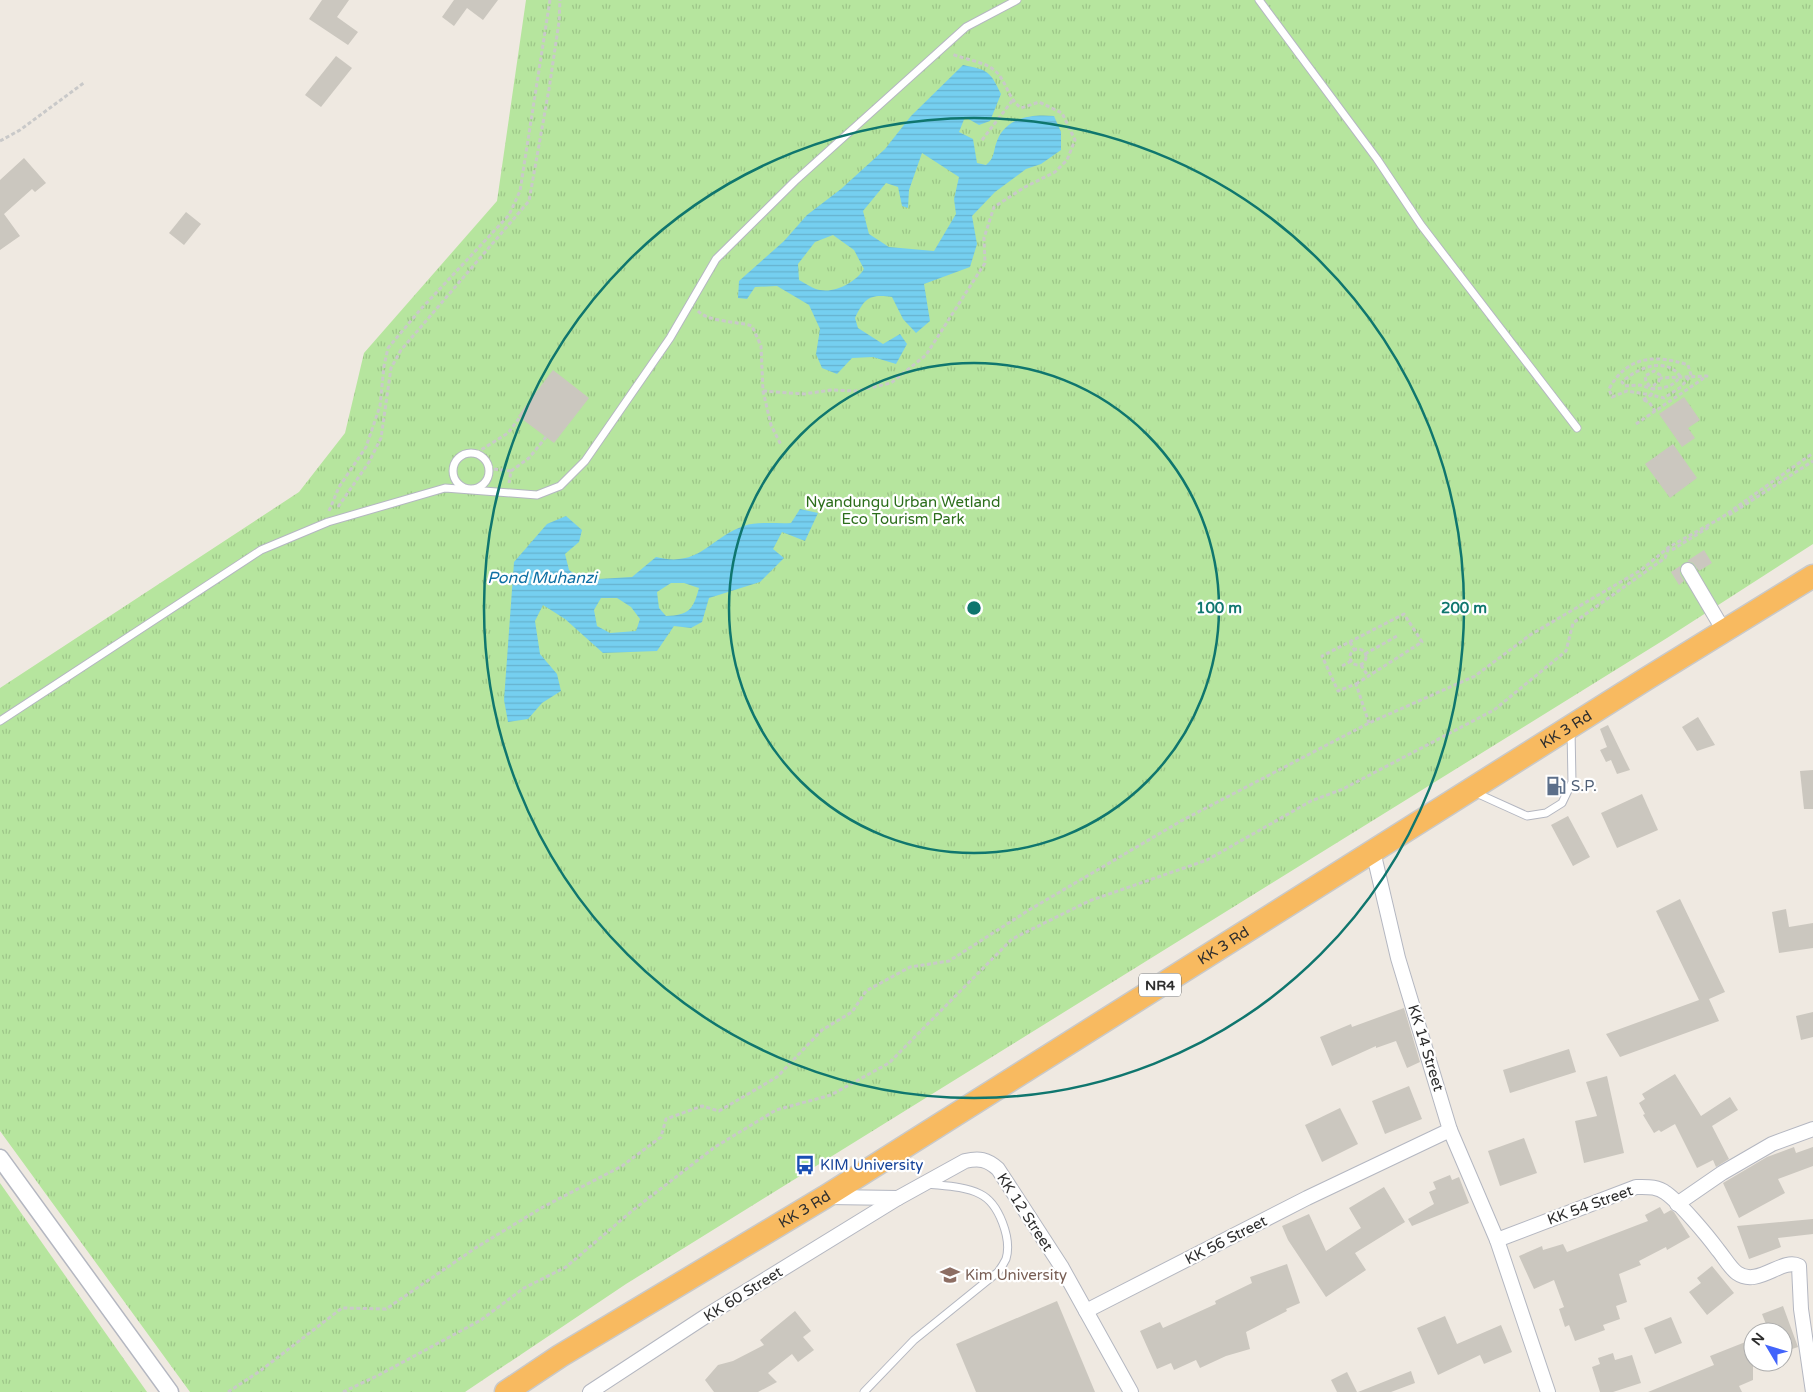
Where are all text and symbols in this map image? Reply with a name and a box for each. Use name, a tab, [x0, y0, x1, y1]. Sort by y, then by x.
park label: Nyandungu Urban Wetland Eco Tourism Park	[806, 493, 1000, 528]
water label: Pond Muhanzi	[487, 568, 599, 588]
centre of rings	[965, 599, 983, 617]
text: 100 m	[1196, 599, 1242, 617]
text: 200 m	[1441, 599, 1487, 617]
street label: KK 3 Rd	[1537, 707, 1595, 752]
fuel station icon: S.P.	[1545, 775, 1567, 797]
place label: S.P.	[1571, 777, 1597, 795]
street label: KK 3 Rd	[1194, 923, 1253, 969]
road number: NR4	[1139, 974, 1181, 996]
street label: KK 14 Street	[1404, 1003, 1448, 1094]
bus stop icon: KIM University	[794, 1154, 816, 1176]
place label: KIM University	[820, 1156, 923, 1174]
street label: KK 12 Street	[993, 1170, 1057, 1255]
street label: KK 54 Street	[1545, 1181, 1635, 1229]
street label: KK 3 Rd	[775, 1187, 834, 1232]
street label: KK 56 Street	[1182, 1212, 1270, 1268]
street label: KK 60 Street	[700, 1262, 786, 1325]
school or university icon: Kim University	[939, 1264, 961, 1286]
place label: Kim University	[965, 1266, 1067, 1284]
north arrow	[1743, 1322, 1793, 1372]
text: N	[1748, 1330, 1768, 1349]

